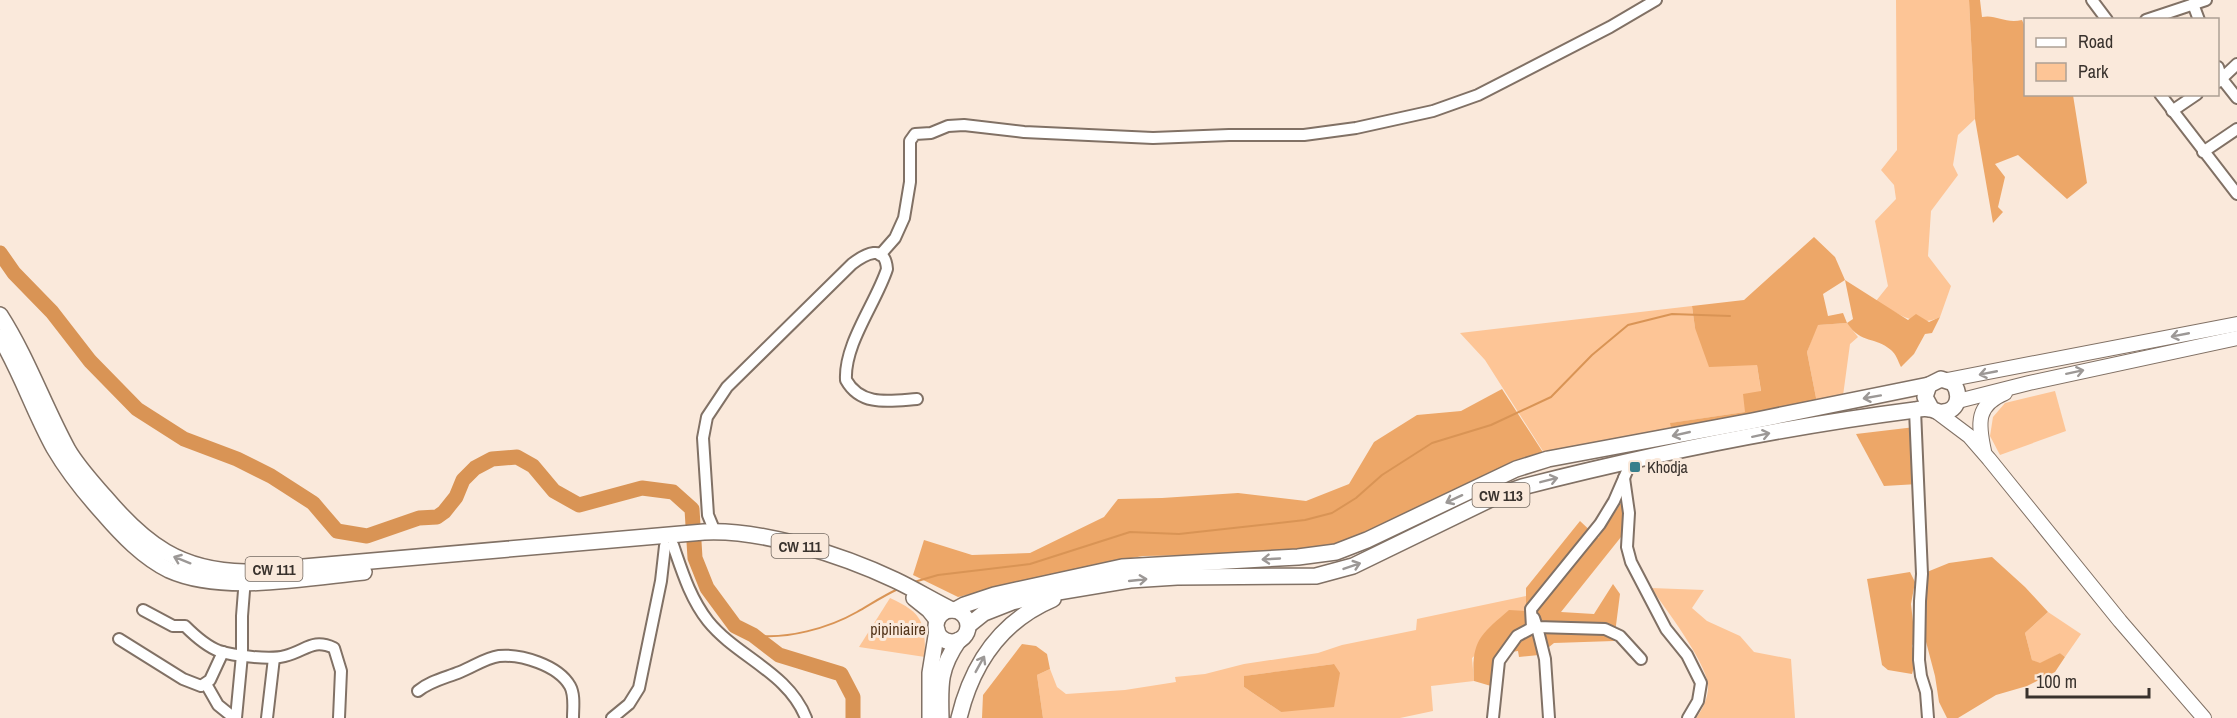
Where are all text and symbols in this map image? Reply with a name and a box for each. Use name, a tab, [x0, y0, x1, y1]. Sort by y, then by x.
legend	[2024, 18, 2219, 96]
text: Road	[2078, 29, 2113, 54]
text: Park	[2078, 59, 2109, 84]
one-way arrow	[2170, 330, 2190, 341]
one-way arrow	[2066, 366, 2085, 378]
one-way arrow	[1979, 368, 1999, 379]
one-way arrow	[1863, 392, 1882, 403]
one-way arrow	[1671, 429, 1690, 441]
one-way arrow	[1750, 429, 1770, 440]
place label: Khodja	[1647, 456, 1689, 478]
marker: Khodja	[1628, 460, 1642, 474]
one-way arrow	[1540, 473, 1559, 485]
road number: CW 113	[1472, 483, 1530, 507]
one-way arrow	[1446, 493, 1464, 505]
road number: CW 111	[772, 534, 828, 558]
one-way arrow	[1262, 553, 1282, 564]
one-way arrow	[173, 554, 192, 565]
road number: CW 111	[246, 557, 302, 581]
one-way arrow	[1342, 559, 1361, 570]
one-way arrow	[1127, 574, 1147, 585]
park label: pipiniaire	[870, 618, 926, 640]
one-way arrow	[974, 655, 986, 672]
scale bar	[2027, 661, 2148, 699]
text: 100 m	[2036, 669, 2077, 694]

